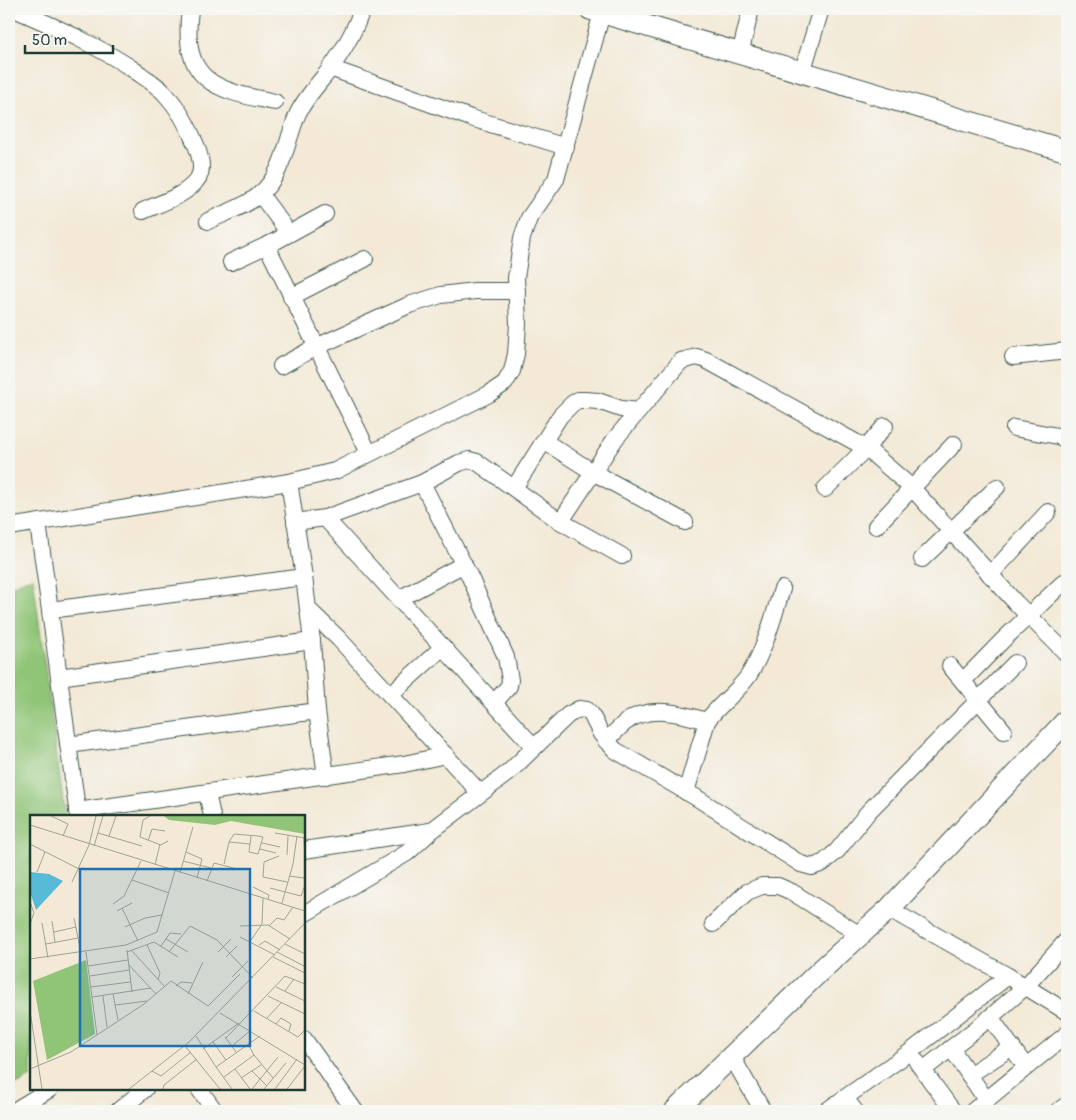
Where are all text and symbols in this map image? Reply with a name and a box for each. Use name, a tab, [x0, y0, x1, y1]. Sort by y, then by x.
scale bar	[25, 22, 112, 54]
text: 50 m	[32, 31, 67, 50]
inset map	[30, 815, 305, 1090]

